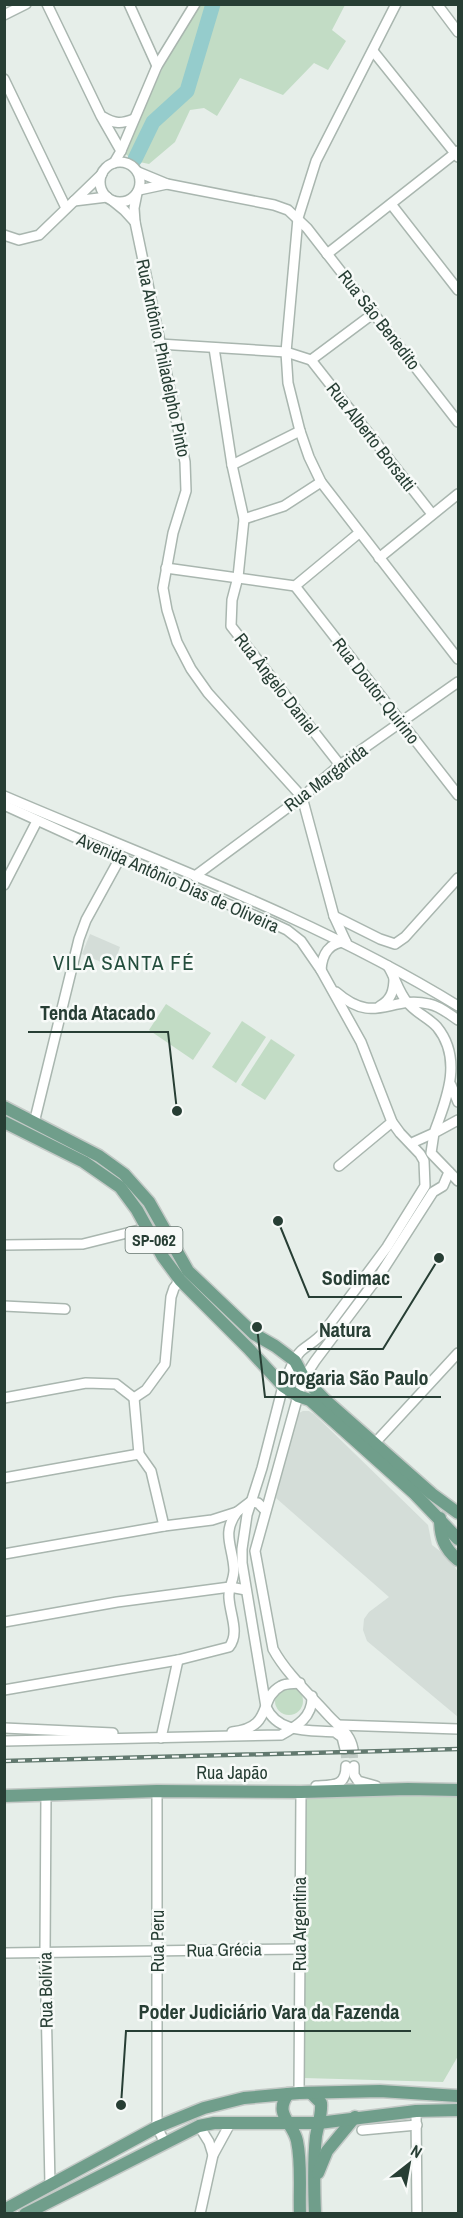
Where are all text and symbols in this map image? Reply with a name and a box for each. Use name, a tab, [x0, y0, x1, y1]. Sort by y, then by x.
street label: Rua Antônio Philadelpho Pinto	[130, 257, 197, 459]
street label: Rua São Benedito	[332, 264, 426, 375]
street label: Rua Alberto Borsatti	[321, 377, 422, 496]
street label: Rua Ângelo Daniel	[229, 627, 324, 740]
street label: Rua Doutor Quirino	[327, 632, 426, 749]
street label: Rua Margarida	[279, 738, 373, 817]
street label: Avenida Antônio Dias de Oliveira	[72, 826, 283, 938]
district label: VILA SANTA FÉ	[53, 948, 195, 977]
callout: Tenda Atacado	[28, 994, 168, 1032]
text: Tenda Atacado	[40, 999, 156, 1026]
road number: SP-062	[126, 1227, 182, 1253]
callout: Sodimac	[309, 1259, 402, 1297]
text: Sodimac	[322, 1264, 390, 1291]
callout: Natura	[307, 1311, 383, 1349]
text: Natura	[319, 1316, 371, 1343]
callout: Drogaria São Paulo	[265, 1359, 441, 1397]
text: Drogaria São Paulo	[277, 1364, 429, 1391]
street label: Rua Japão	[196, 1760, 268, 1785]
street label: Rua Argentina	[287, 1877, 312, 1971]
street label: Rua Peru	[145, 1910, 170, 1972]
street label: Rua Grécia	[186, 1936, 262, 1963]
street label: Rua Bolívia	[32, 1952, 59, 2028]
callout: Poder Judiciário Vara da Fazenda	[126, 1993, 411, 2031]
text: Poder Judiciário Vara da Fazenda	[139, 1998, 399, 2025]
north arrow	[379, 2134, 439, 2194]
text: N	[407, 2139, 426, 2163]

